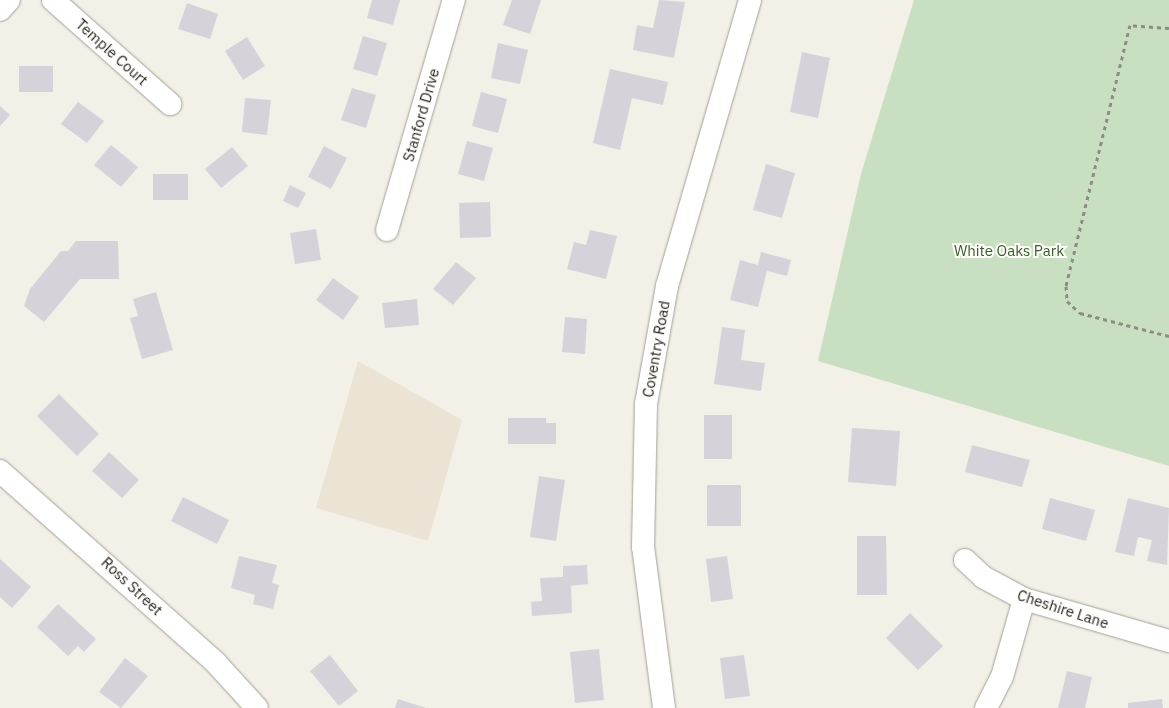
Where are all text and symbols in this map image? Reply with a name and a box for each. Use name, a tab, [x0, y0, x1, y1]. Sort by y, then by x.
street label: Temple Court	[72, 15, 152, 89]
street label: Stanford Drive	[399, 66, 443, 164]
park label: White Oaks Park	[954, 242, 1064, 260]
street label: Coventry Road	[639, 299, 673, 399]
street label: Ross Street	[98, 553, 166, 619]
street label: Cheshire Lane	[1015, 586, 1111, 632]

